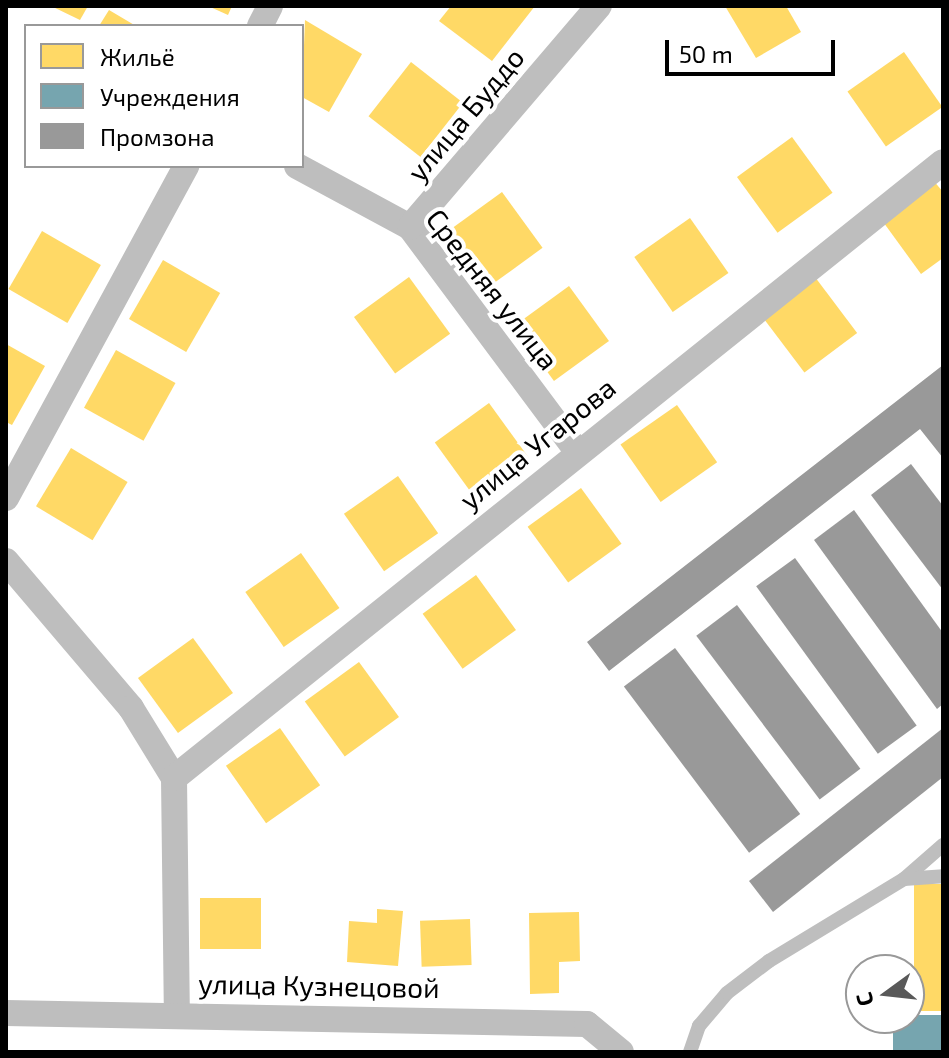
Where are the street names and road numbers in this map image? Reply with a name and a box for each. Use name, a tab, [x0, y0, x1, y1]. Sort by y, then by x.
street label: улица Буддо	[400, 41, 530, 187]
street label: Средняя улица	[420, 202, 566, 376]
street label: улица Угарова	[452, 370, 622, 516]
street label: улица Кузнецовой	[198, 966, 440, 1004]

